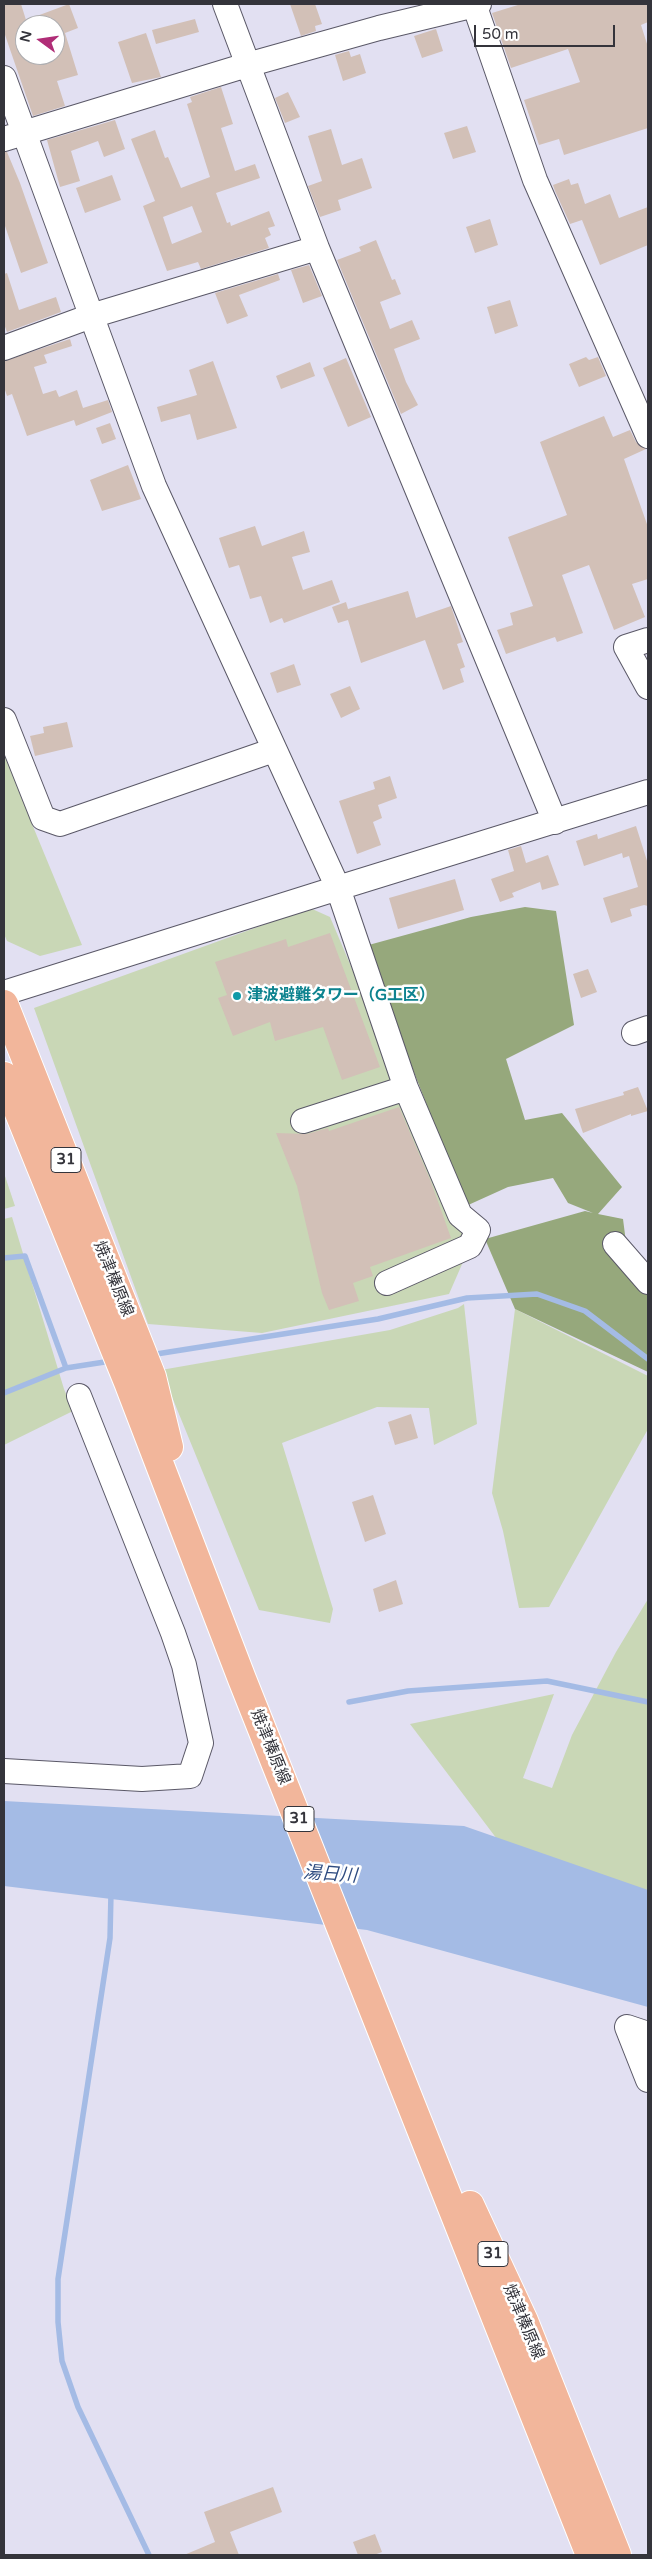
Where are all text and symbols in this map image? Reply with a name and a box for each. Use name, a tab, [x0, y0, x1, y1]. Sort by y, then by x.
north arrow	[15, 15, 65, 65]
scale bar	[477, 15, 618, 47]
text: 50 m	[482, 25, 519, 43]
text: N	[16, 29, 36, 44]
place label: 津波避難タワー（G工区）	[247, 986, 435, 1006]
marker: 津波避難タワー（G工区）	[231, 990, 243, 1002]
road number: 31	[51, 1148, 81, 1172]
street label: 焼津榛原線	[89, 1238, 137, 1320]
street label: 焼津榛原線	[246, 1706, 294, 1788]
road number: 31	[284, 1806, 314, 1832]
water label: 湯日川	[302, 1862, 358, 1888]
road number: 31	[478, 2242, 508, 2266]
street label: 焼津榛原線	[499, 2281, 547, 2363]

